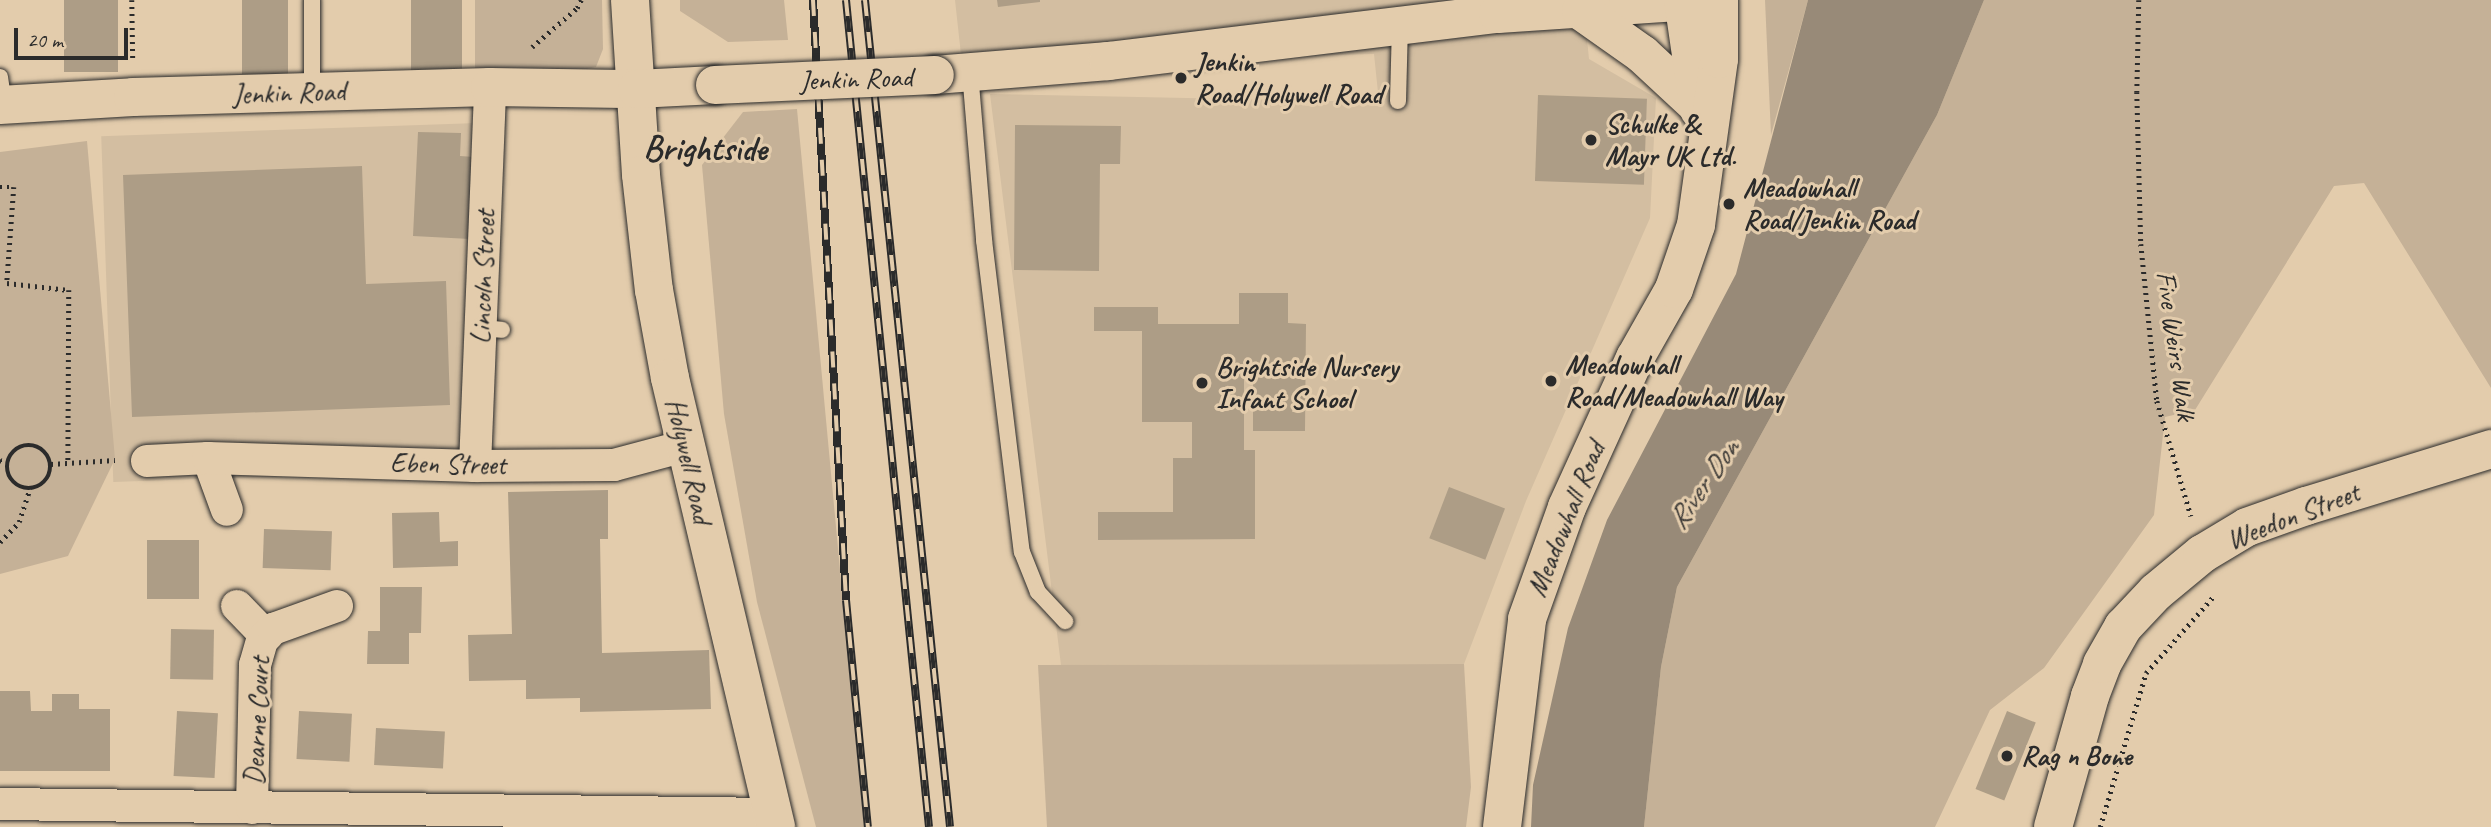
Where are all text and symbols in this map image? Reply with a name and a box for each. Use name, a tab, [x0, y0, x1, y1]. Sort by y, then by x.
scale bar	[18, 14, 131, 58]
text: 20 m	[27, 27, 63, 53]
place label: Jenkin Road/Holywell Road	[1195, 45, 1381, 111]
street label: Jenkin Road	[800, 60, 912, 98]
marker: Jenkin Road/Holywell Road	[1173, 70, 1189, 86]
street label: Jenkin Road	[233, 74, 345, 112]
place label: Schulke & Mayr UK Ltd.	[1605, 107, 1736, 173]
district label: Brightside	[643, 128, 767, 170]
marker: Schulke & Mayr UK Ltd.	[1583, 132, 1599, 148]
place label: Meadowhall Road/Jenkin Road	[1743, 171, 1914, 237]
marker: Meadowhall Road/Jenkin Road	[1721, 196, 1737, 212]
street label: Lincoln Street	[464, 209, 502, 345]
street label: Five Weirs Walk	[2149, 268, 2203, 424]
place label: Meadowhall Road/Meadowhall Way	[1565, 348, 1783, 414]
place label: Brightside Nursery Infant School	[1216, 350, 1398, 416]
marker: Meadowhall Road/Meadowhall Way	[1543, 373, 1559, 389]
marker: Brightside Nursery Infant School	[1194, 375, 1210, 391]
street label: Holywell Road	[658, 396, 720, 526]
water label: River Don	[1659, 432, 1747, 536]
street label: Meadowhall Road	[1520, 437, 1612, 601]
street label: Eben Street	[389, 446, 507, 482]
street label: Weedon Street	[2222, 475, 2364, 557]
street label: Dearne Court	[237, 656, 277, 786]
place label: Rag n Bone	[2021, 739, 2132, 773]
marker: Rag n Bone	[1999, 748, 2015, 764]

